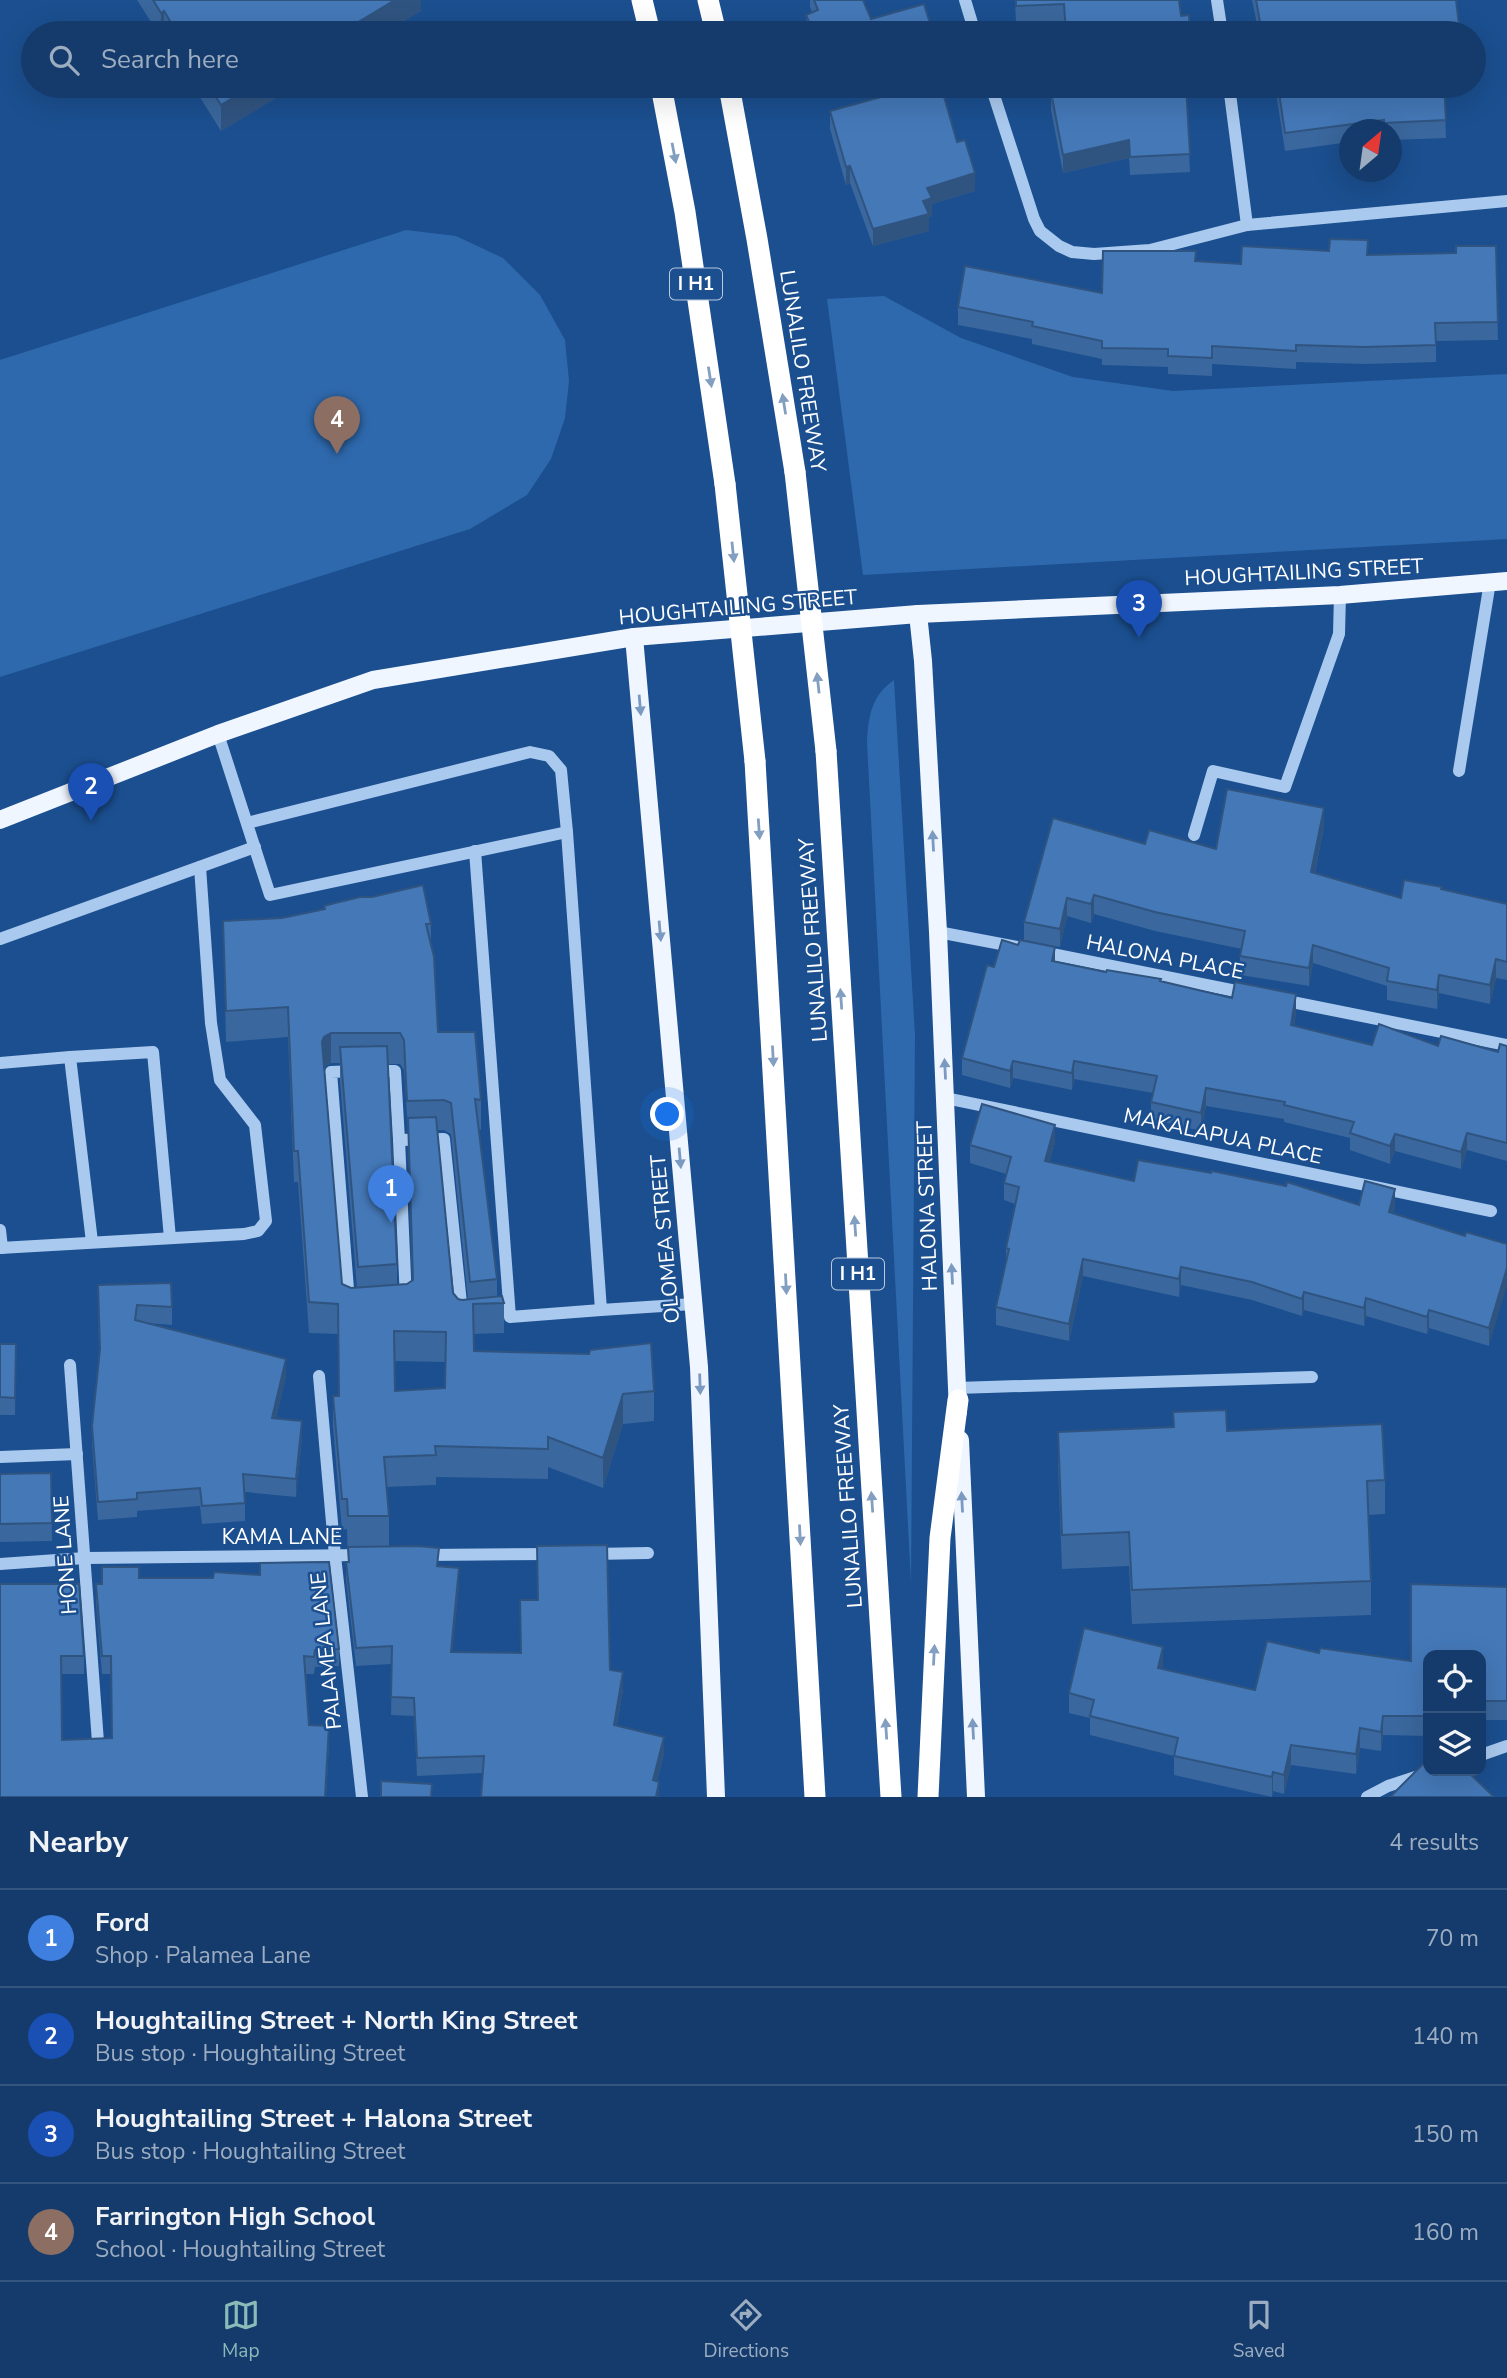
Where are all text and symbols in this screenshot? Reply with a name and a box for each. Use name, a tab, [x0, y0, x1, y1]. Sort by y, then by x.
search box	[21, 21, 1486, 98]
icon: search	[45, 41, 83, 79]
text: Search here	[101, 42, 239, 77]
north arrow	[1339, 119, 1402, 182]
one-way arrow	[668, 142, 679, 164]
road number: I H1	[670, 268, 722, 300]
street label: LUNALILO FREEWAY	[773, 268, 833, 475]
one-way arrow	[704, 367, 715, 389]
one-way arrow	[778, 393, 789, 415]
pin: 4	[314, 396, 360, 454]
one-way arrow	[727, 541, 738, 563]
street label: HOUGHTAILING STREET	[1184, 552, 1425, 592]
pin: 3	[1116, 580, 1162, 638]
street label: HOUGHTAILING STREET	[618, 583, 859, 631]
one-way arrow	[812, 672, 823, 694]
one-way arrow	[635, 694, 646, 716]
pin: 2	[68, 763, 114, 821]
one-way arrow	[754, 819, 765, 841]
one-way arrow	[928, 830, 939, 852]
street label: LUNALILO FREEWAY	[792, 837, 834, 1043]
one-way arrow	[655, 920, 666, 942]
street label: HALONA PLACE	[1084, 928, 1246, 986]
one-way arrow	[835, 988, 846, 1010]
one-way arrow	[768, 1046, 779, 1068]
one-way arrow	[939, 1057, 950, 1079]
your location	[650, 1097, 684, 1131]
street label: MAKALAPUA PLACE	[1121, 1101, 1325, 1171]
street label: HALONA STREET	[910, 1120, 944, 1292]
one-way arrow	[675, 1147, 686, 1169]
street label: OLOMEA STREET	[644, 1153, 686, 1325]
pin: 1	[368, 1165, 414, 1223]
one-way arrow	[849, 1215, 860, 1237]
road number: I H1	[832, 1258, 884, 1290]
one-way arrow	[946, 1263, 957, 1285]
one-way arrow	[781, 1273, 792, 1295]
one-way arrow	[695, 1374, 706, 1396]
street label: LUNALILO FREEWAY	[827, 1403, 869, 1609]
one-way arrow	[957, 1490, 968, 1512]
one-way arrow	[867, 1491, 878, 1513]
street label: HONE LANE	[47, 1494, 83, 1616]
street label: KAMA LANE	[222, 1523, 342, 1551]
one-way arrow	[795, 1524, 806, 1546]
street label: PALAMEA LANE	[304, 1571, 348, 1731]
one-way arrow	[928, 1644, 939, 1666]
map controls	[1423, 1650, 1486, 1776]
button: locate	[1423, 1650, 1486, 1713]
button: layers	[1423, 1713, 1486, 1776]
one-way arrow	[881, 1718, 892, 1740]
one-way arrow	[967, 1718, 978, 1740]
text: Nearby	[28, 1822, 128, 1863]
text: 4 results	[1389, 1827, 1479, 1858]
text: Ford	[95, 1905, 150, 1940]
text: 1	[44, 1923, 58, 1954]
text: 70 m	[1426, 1923, 1479, 1954]
text: Shop · Palamea Lane	[95, 1940, 311, 1971]
text: Houghtailing Street + North King Street	[95, 2003, 577, 2038]
text: 2	[44, 2021, 58, 2052]
text: 140 m	[1412, 2021, 1479, 2052]
text: Bus stop · Houghtailing Street	[95, 2038, 405, 2069]
text: Houghtailing Street + Halona Street	[95, 2101, 532, 2136]
text: 3	[44, 2119, 58, 2150]
text: 150 m	[1412, 2119, 1479, 2150]
text: Bus stop · Houghtailing Street	[95, 2136, 405, 2167]
text: Farrington High School	[95, 2199, 375, 2234]
text: 4	[44, 2217, 58, 2248]
text: 160 m	[1412, 2217, 1479, 2248]
text: School · Houghtailing Street	[95, 2234, 385, 2265]
tab: Map	[222, 2296, 260, 2364]
tab: Directions	[703, 2296, 789, 2364]
tab: Saved	[1233, 2296, 1285, 2364]

